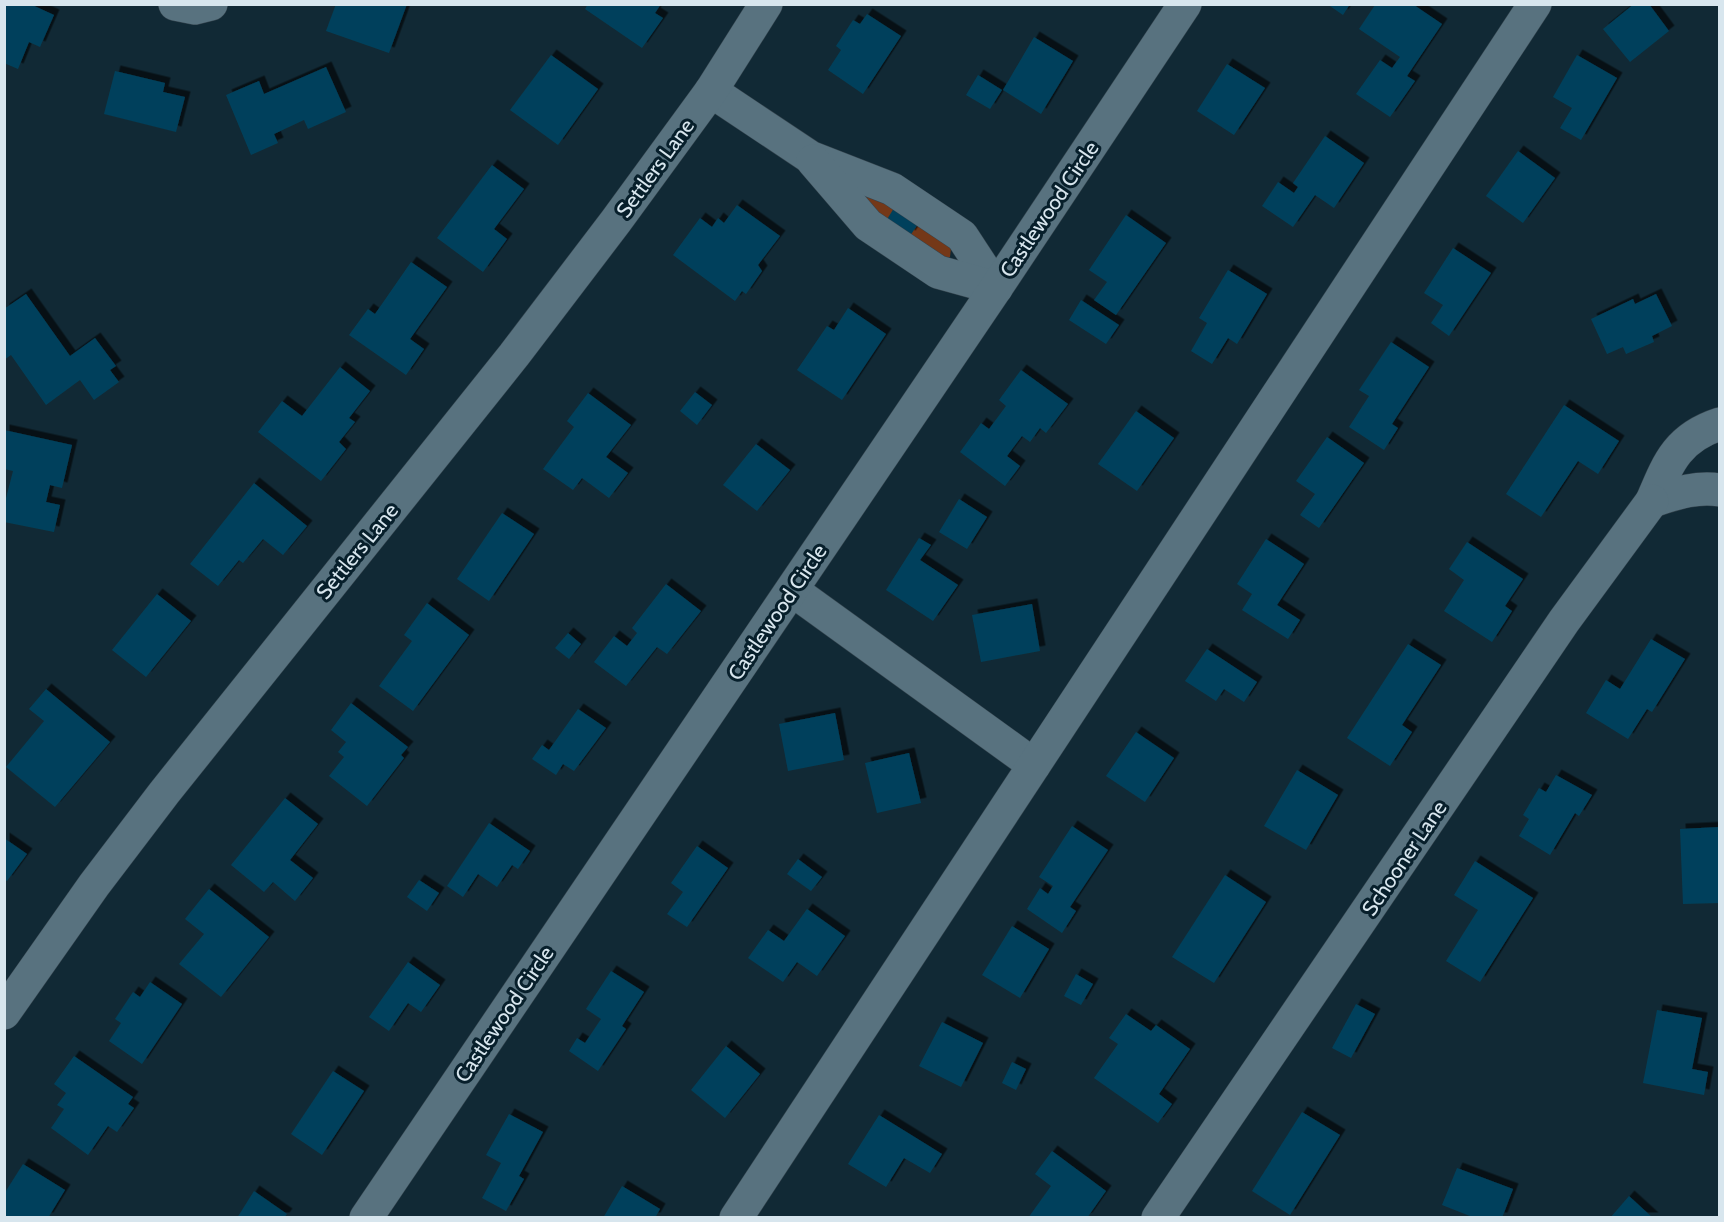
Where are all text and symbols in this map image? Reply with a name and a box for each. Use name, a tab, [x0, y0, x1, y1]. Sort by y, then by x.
street label: Settlers Lane	[611, 114, 699, 222]
street label: Castlewood Circle	[994, 136, 1104, 282]
street label: Settlers Lane	[311, 498, 403, 604]
street label: Castlewood Circle	[722, 539, 832, 685]
street label: Schooner Lane	[1356, 796, 1452, 920]
street label: Castlewood Circle	[449, 941, 559, 1087]

